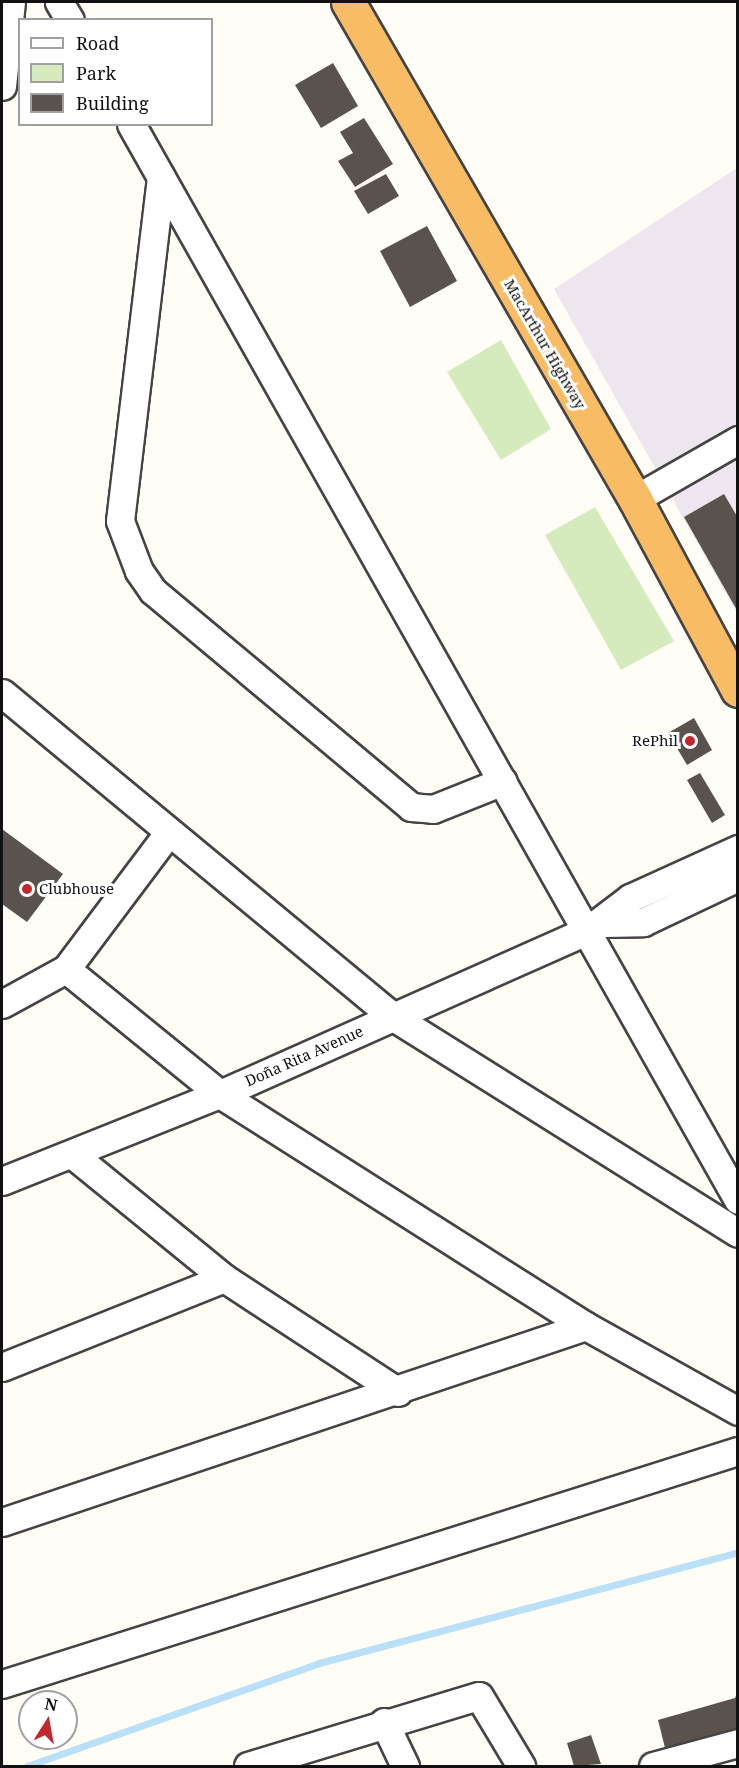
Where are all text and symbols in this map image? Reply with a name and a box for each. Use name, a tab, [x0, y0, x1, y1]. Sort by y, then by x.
legend	[18, 18, 213, 126]
text: Road	[76, 31, 119, 55]
text: Park	[76, 61, 116, 85]
text: Building	[76, 91, 149, 115]
street label: MacArthur Highway	[501, 276, 589, 412]
place label: RePhil	[632, 732, 678, 750]
marker: RePhil	[683, 734, 697, 748]
place label: Clubhouse	[39, 880, 114, 898]
marker: Clubhouse	[20, 882, 34, 896]
street label: Doña Rita Avenue	[242, 1022, 366, 1090]
north arrow	[18, 1690, 78, 1750]
text: N	[43, 1692, 59, 1716]

